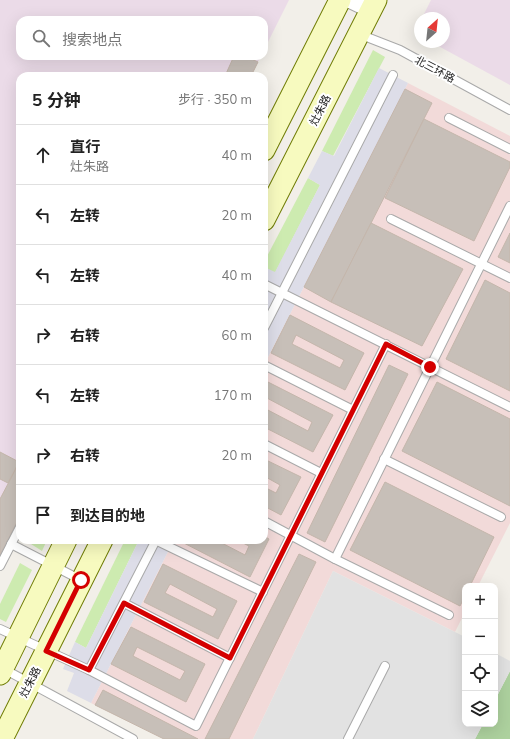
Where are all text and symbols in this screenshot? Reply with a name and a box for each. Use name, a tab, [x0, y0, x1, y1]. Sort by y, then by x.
north arrow	[414, 12, 450, 48]
search box	[16, 16, 268, 60]
icon: search	[30, 27, 52, 49]
text: 搜索地点	[62, 30, 122, 49]
street label: 北三环路	[412, 52, 458, 86]
text: 5 分钟	[32, 89, 81, 110]
text: 步行 · 350 m	[178, 91, 252, 107]
street label: 灶朱路	[306, 92, 334, 128]
text: 直行	[70, 137, 100, 156]
icon: ahead	[32, 144, 54, 166]
text: 40 m	[222, 147, 252, 163]
text: 灶朱路	[70, 158, 109, 174]
icon: left	[32, 204, 54, 226]
text: 左转	[70, 206, 100, 225]
text: 20 m	[222, 207, 252, 223]
icon: left	[32, 264, 54, 286]
text: 左转	[70, 266, 100, 285]
text: 40 m	[222, 267, 252, 283]
icon: right	[32, 324, 54, 346]
text: 右转	[70, 326, 100, 345]
text: 60 m	[222, 327, 252, 343]
route end	[421, 358, 439, 376]
icon: left	[32, 384, 54, 406]
text: 左转	[70, 386, 100, 405]
text: 170 m	[214, 387, 252, 403]
icon: right	[32, 444, 54, 466]
text: 右转	[70, 446, 100, 465]
text: 20 m	[222, 447, 252, 463]
icon: arrive	[32, 504, 54, 526]
text: 到达目的地	[70, 506, 145, 525]
route start	[72, 571, 90, 589]
map controls	[462, 583, 498, 727]
button: +	[462, 583, 498, 619]
button: −	[462, 619, 498, 655]
button: locate	[462, 655, 498, 691]
street label: 灶朱路	[16, 664, 44, 700]
button: layers	[462, 691, 498, 727]

